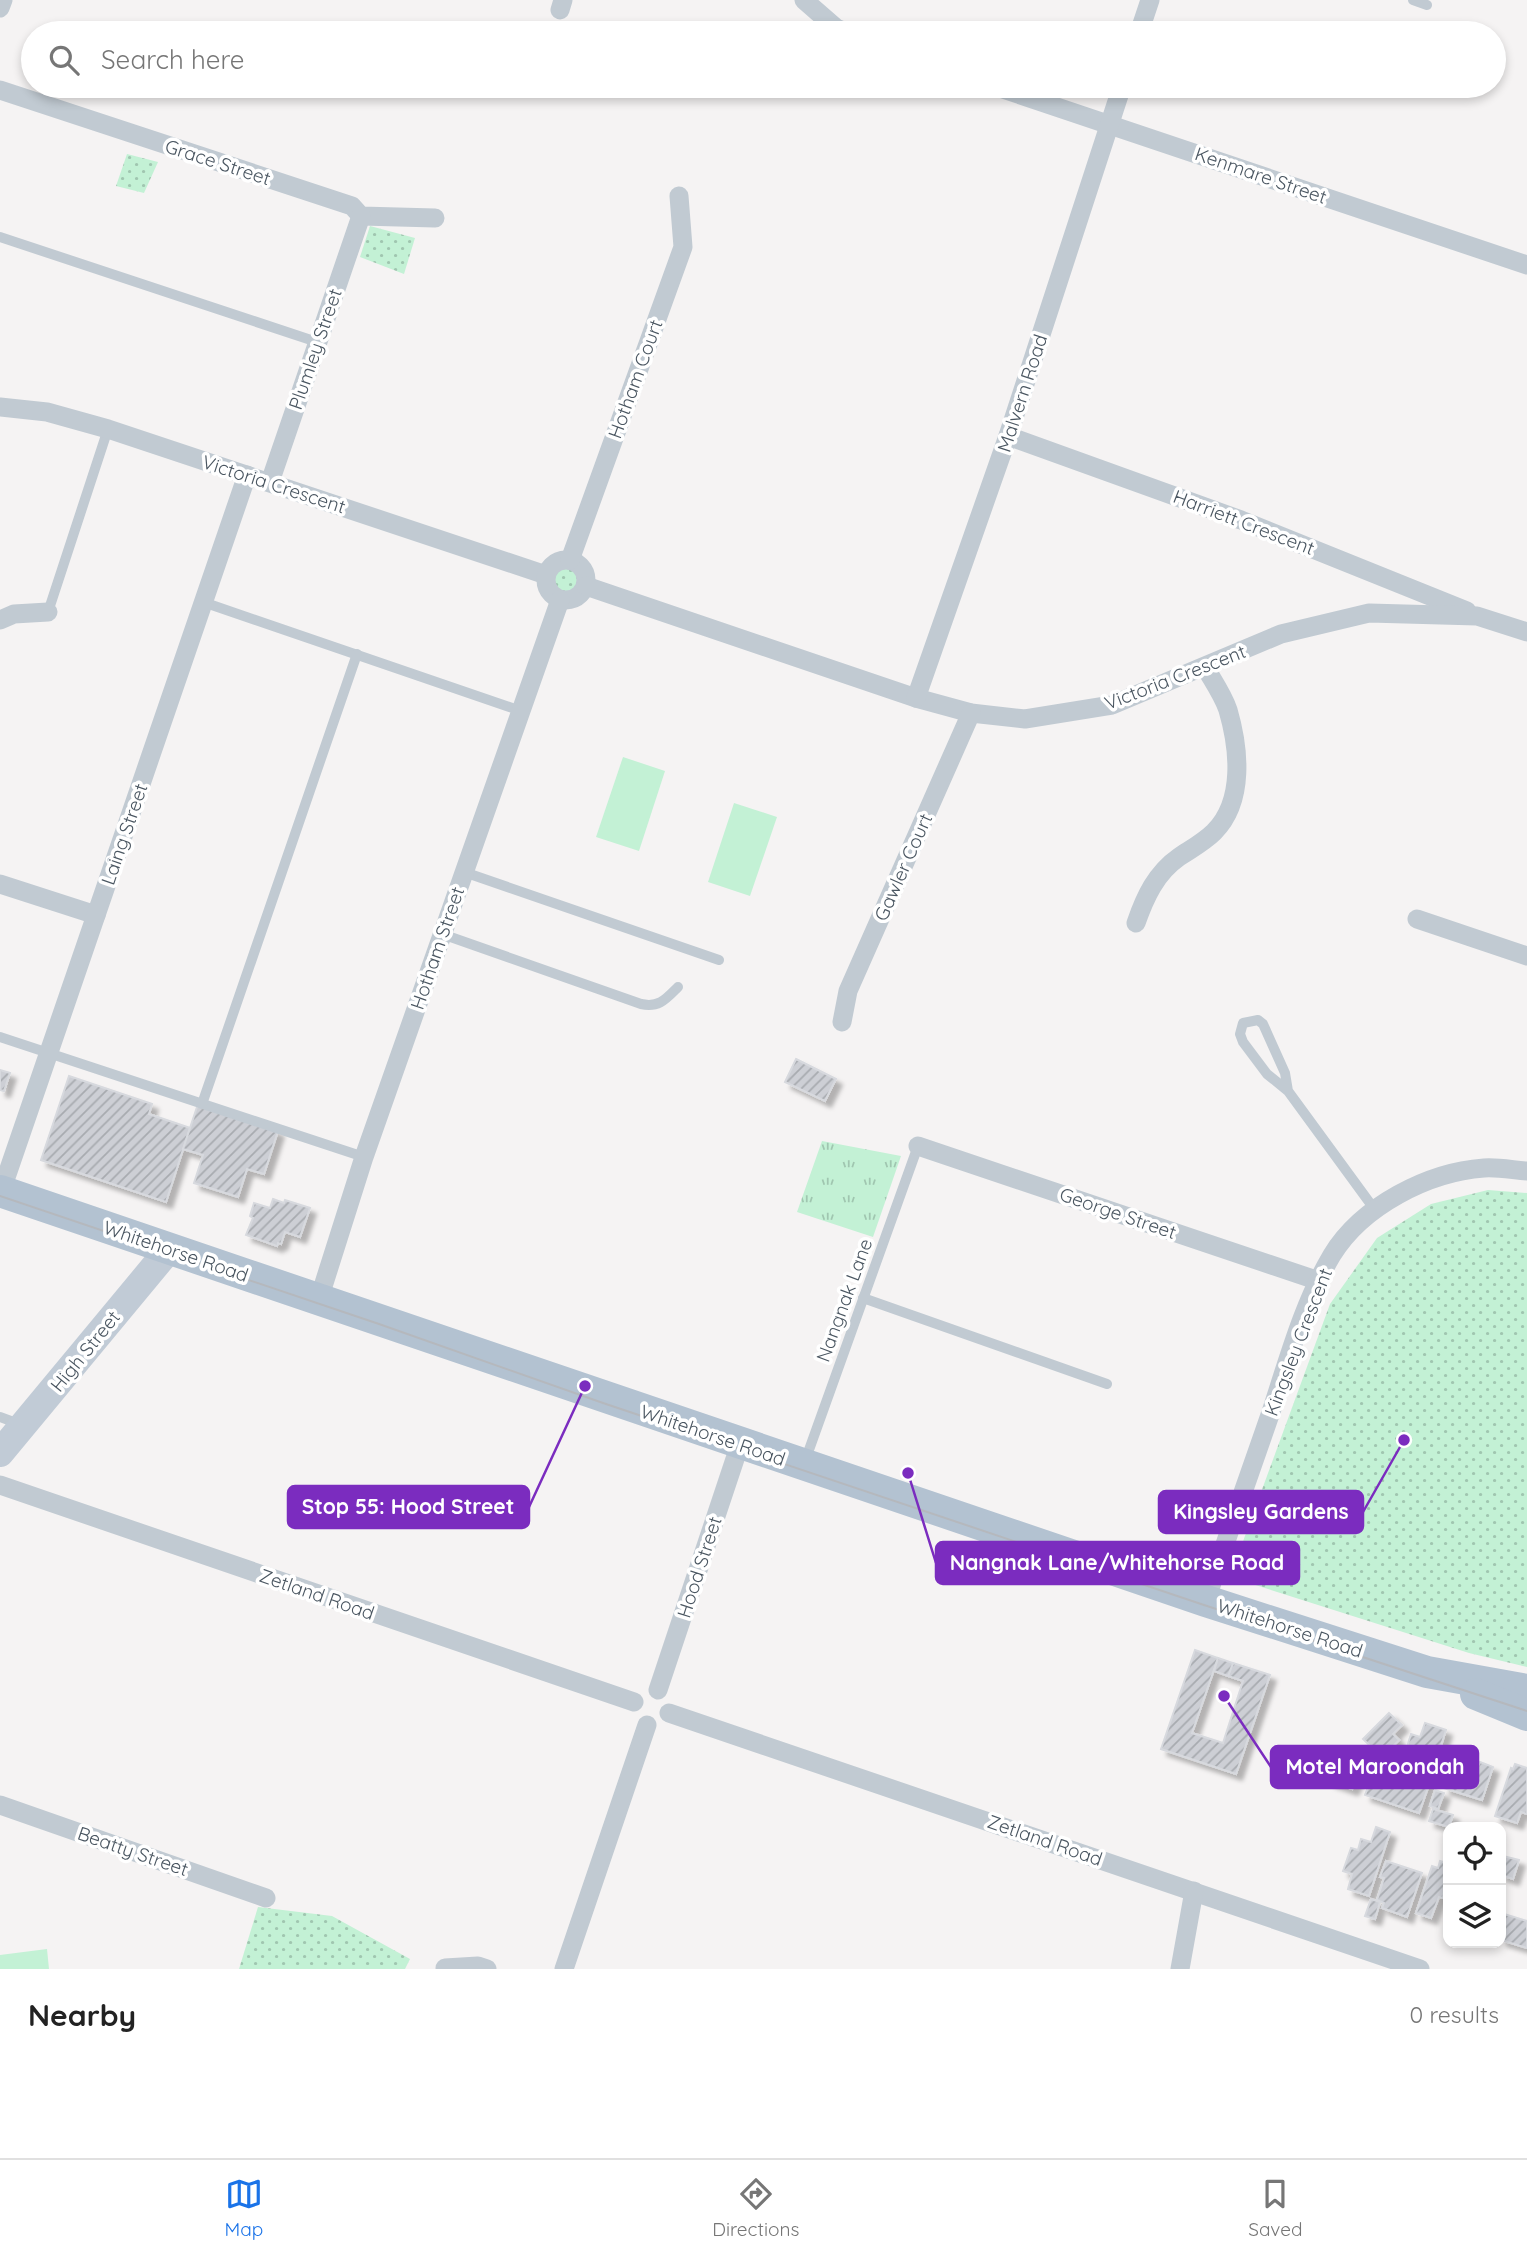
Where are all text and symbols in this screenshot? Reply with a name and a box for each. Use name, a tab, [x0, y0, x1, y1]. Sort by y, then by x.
search box	[21, 21, 1506, 98]
icon: search	[45, 41, 83, 79]
text: Search here	[101, 43, 245, 76]
street label: Grace Street	[162, 134, 274, 190]
street label: Kenmare Street	[1192, 141, 1330, 209]
street label: Plumley Street	[283, 285, 347, 413]
street label: Hotham Court	[602, 316, 668, 442]
street label: Malvern Road	[992, 331, 1052, 455]
street label: Victoria Crescent	[199, 450, 349, 518]
street label: Harriett Crescent	[1170, 484, 1318, 560]
street label: Victoria Crescent	[1101, 639, 1249, 715]
street label: Laing Street	[95, 780, 153, 888]
street label: Gawler Court	[869, 810, 937, 924]
street label: Hotham Street	[405, 883, 469, 1013]
street label: George Street	[1057, 1182, 1179, 1244]
street label: Whitehorse Road	[100, 1215, 252, 1287]
street label: Nangnak Lane	[811, 1235, 877, 1365]
street label: Kingsley Crescent	[1259, 1265, 1337, 1419]
street label: High Street	[45, 1306, 125, 1396]
street label: Whitehorse Road	[637, 1399, 789, 1471]
callout: Stop 55: Hood Street	[288, 1486, 529, 1528]
callout: Kingsley Gardens	[1159, 1491, 1363, 1533]
text: Stop 55: Hood Street	[302, 1493, 514, 1519]
text: Kingsley Gardens	[1173, 1498, 1349, 1524]
street label: Hood Street	[671, 1513, 727, 1621]
callout: Nangnak Lane/Whitehorse Road	[936, 1542, 1299, 1584]
text: Nangnak Lane/Whitehorse Road	[950, 1549, 1284, 1575]
street label: Zetland Road	[256, 1563, 378, 1625]
street label: Whitehorse Road	[1214, 1593, 1366, 1663]
callout: Motel Maroondah	[1271, 1746, 1478, 1788]
text: Motel Maroondah	[1285, 1753, 1465, 1779]
street label: Zetland Road	[984, 1809, 1106, 1871]
street label: Beatty Street	[75, 1821, 191, 1881]
map controls	[1443, 1822, 1506, 1948]
button: locate	[1443, 1822, 1506, 1885]
button: layers	[1443, 1885, 1506, 1948]
text: Nearby	[28, 1996, 136, 2034]
text: 0 results	[1410, 2000, 1499, 2029]
tab: Map	[225, 2175, 263, 2241]
tab: Directions	[712, 2175, 799, 2241]
tab: Saved	[1248, 2175, 1303, 2241]

